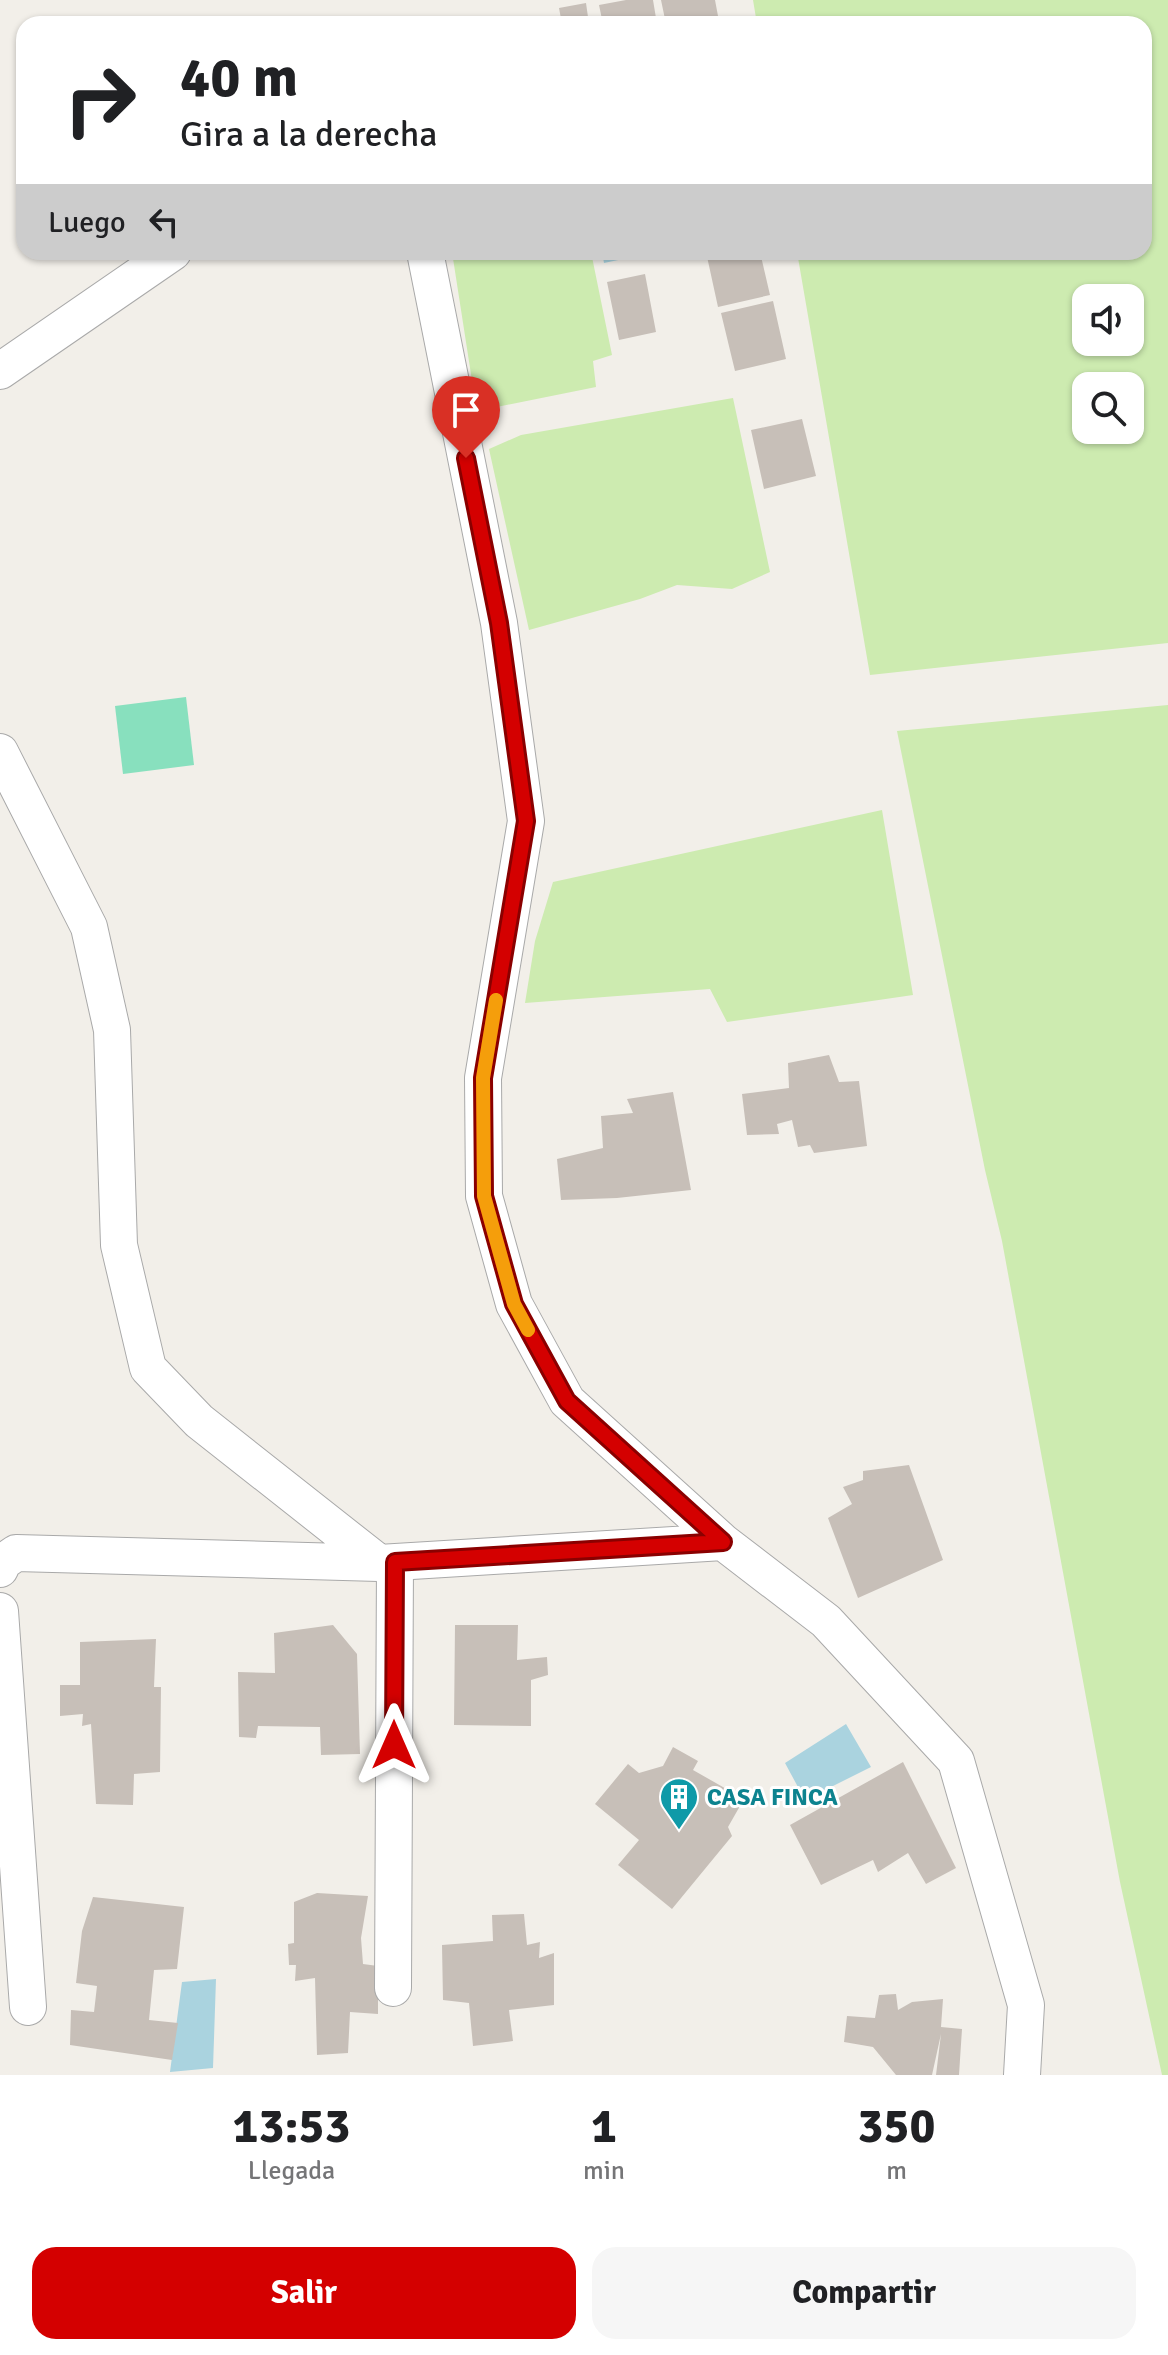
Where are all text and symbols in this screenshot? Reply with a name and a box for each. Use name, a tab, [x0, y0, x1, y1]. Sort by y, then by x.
text: 40 m	[180, 43, 298, 112]
icon: right	[48, 48, 152, 152]
text: Gira a la derecha	[180, 112, 438, 157]
icon: left	[142, 200, 186, 244]
text: Luego	[48, 204, 126, 241]
map controls	[1072, 284, 1144, 444]
button: sound	[1072, 284, 1144, 356]
button: search	[1072, 372, 1144, 444]
pin	[432, 376, 500, 458]
icon: arrive	[444, 388, 488, 432]
position arrow	[352, 1703, 436, 1787]
building icon: CASA FINCA	[658, 1776, 700, 1831]
place label: CASA FINCA	[707, 1782, 839, 1812]
text: 13:53	[233, 2097, 350, 2156]
text: 1	[591, 2097, 617, 2156]
text: 350	[858, 2097, 935, 2156]
text: Llegada	[248, 2155, 335, 2187]
text: min	[583, 2155, 625, 2187]
text: m	[886, 2155, 907, 2187]
button: Salir	[32, 2247, 576, 2339]
button: Compartir	[592, 2247, 1136, 2339]

